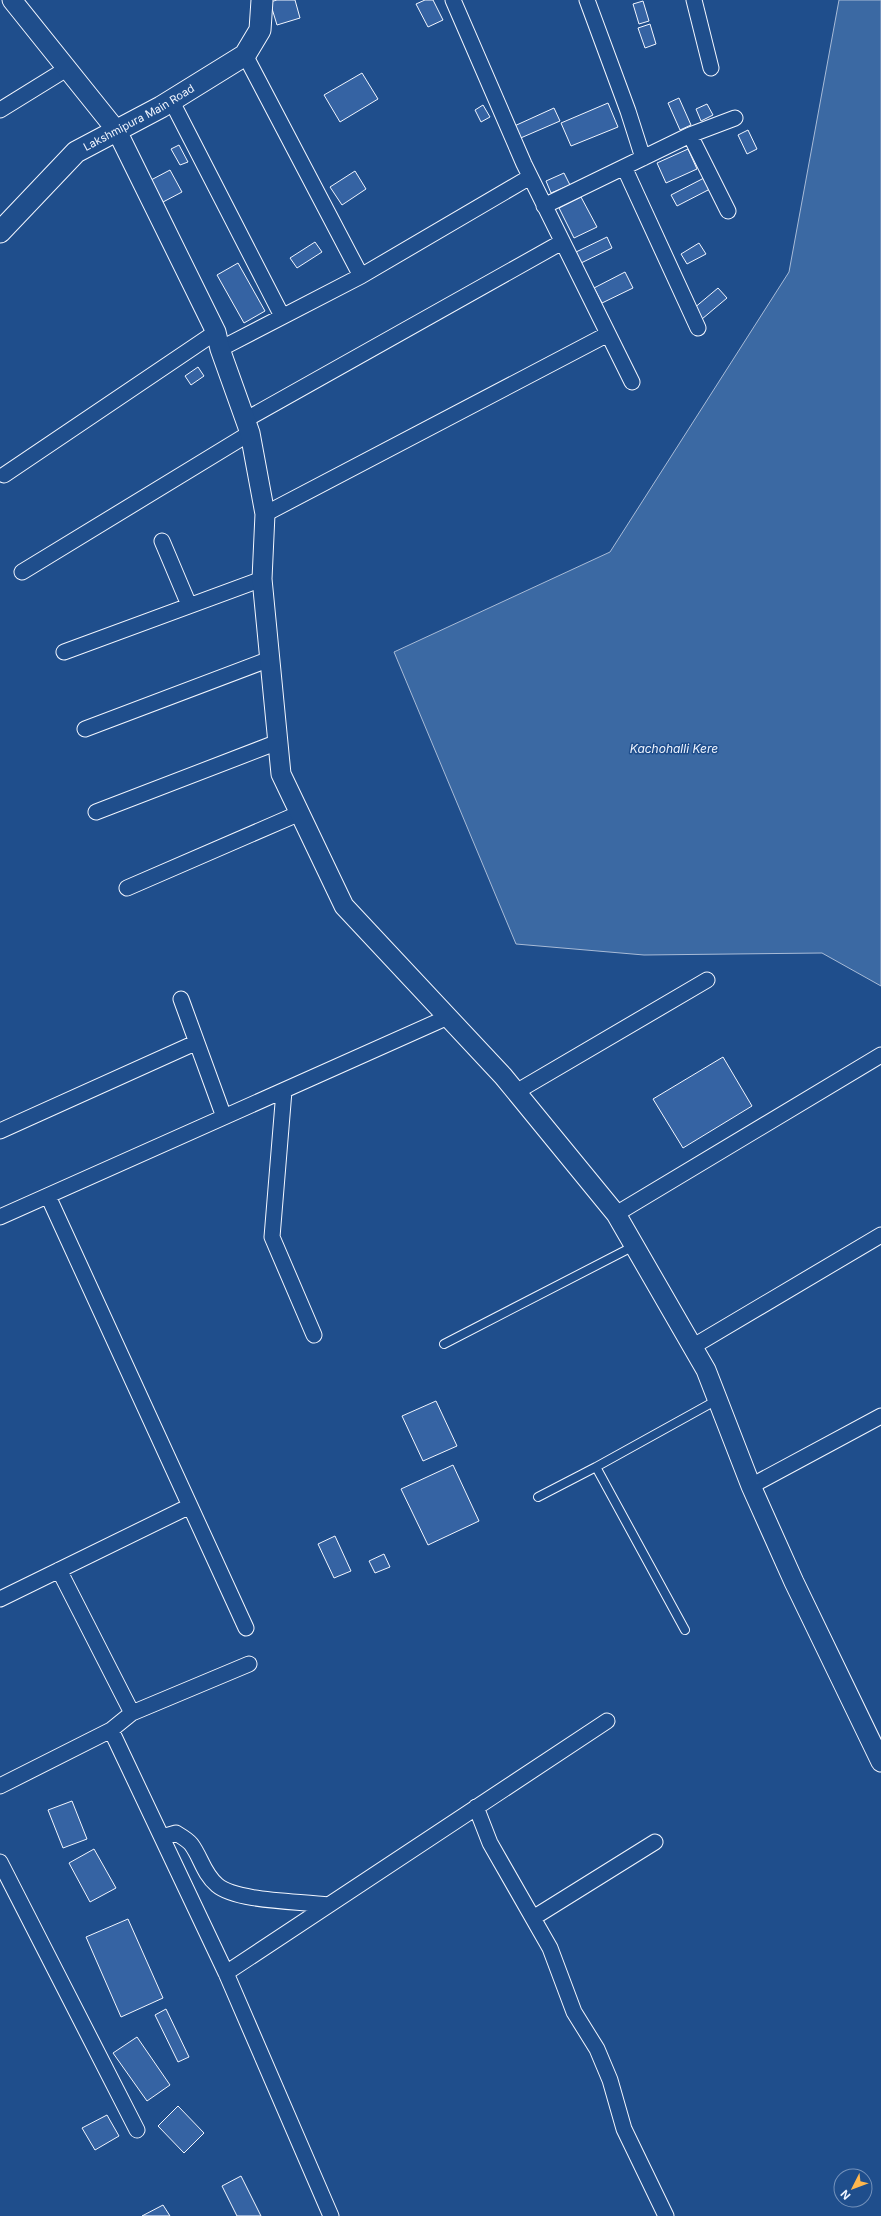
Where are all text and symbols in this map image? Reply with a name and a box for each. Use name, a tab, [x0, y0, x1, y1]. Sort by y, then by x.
street label: Lakshmipura Main Road	[81, 81, 197, 154]
water label: Kachohalli Kere	[630, 741, 718, 756]
north arrow	[833, 2168, 873, 2208]
text: N	[838, 2187, 854, 2202]

